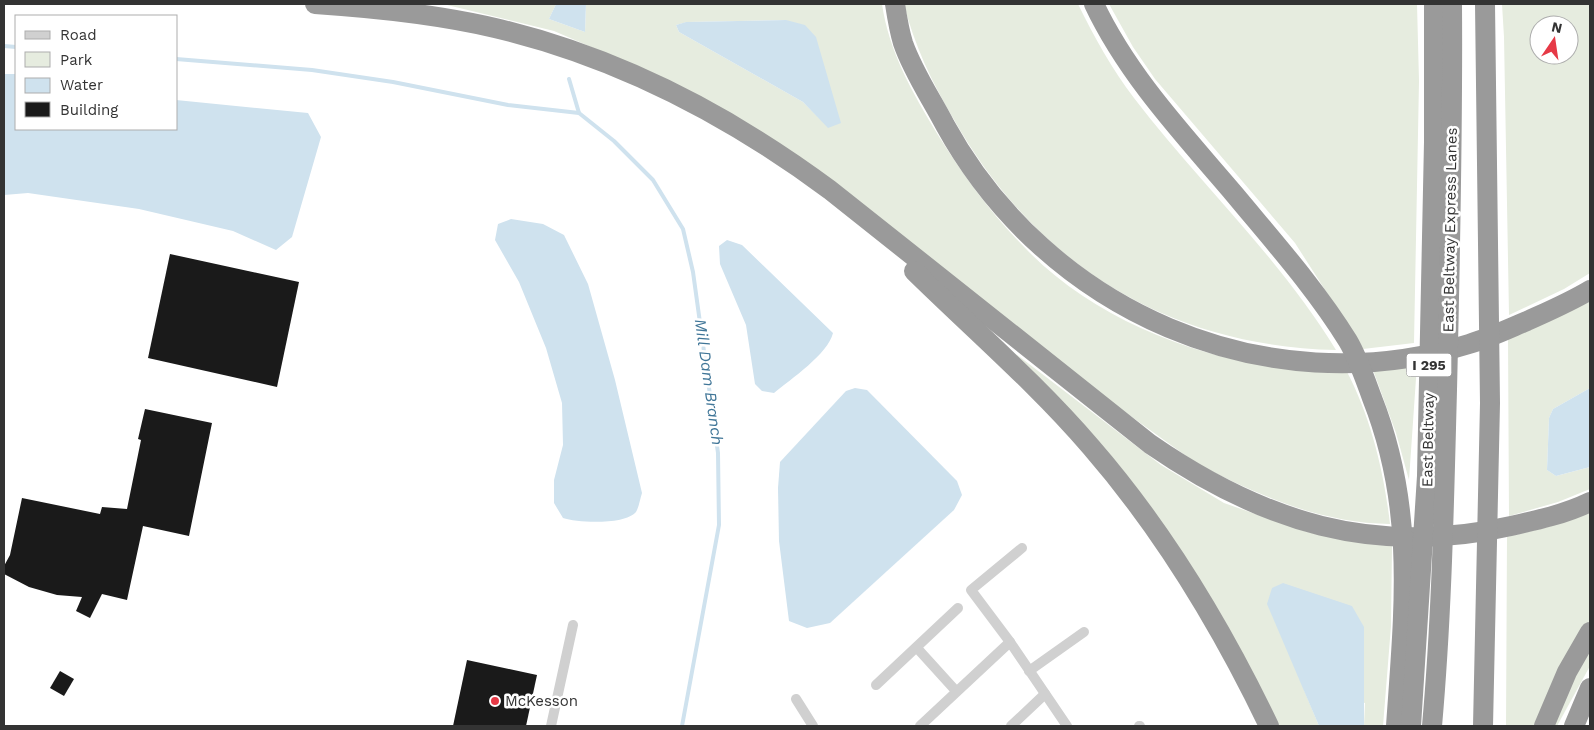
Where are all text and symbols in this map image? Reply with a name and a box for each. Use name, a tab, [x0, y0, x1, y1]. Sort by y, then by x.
legend	[15, 15, 178, 130]
north arrow	[1529, 15, 1579, 65]
text: N	[1550, 18, 1564, 36]
text: Road	[60, 26, 97, 44]
text: Park	[60, 51, 93, 69]
text: Water	[60, 76, 103, 94]
text: Building	[60, 101, 118, 119]
street label: East Beltway Express Lanes	[1439, 127, 1461, 333]
water label: Mill Dam Branch	[691, 318, 727, 446]
road number: I 295	[1406, 354, 1452, 376]
street label: East Beltway	[1418, 392, 1438, 487]
place label: McKesson	[505, 692, 578, 710]
marker: McKesson	[489, 695, 501, 707]

